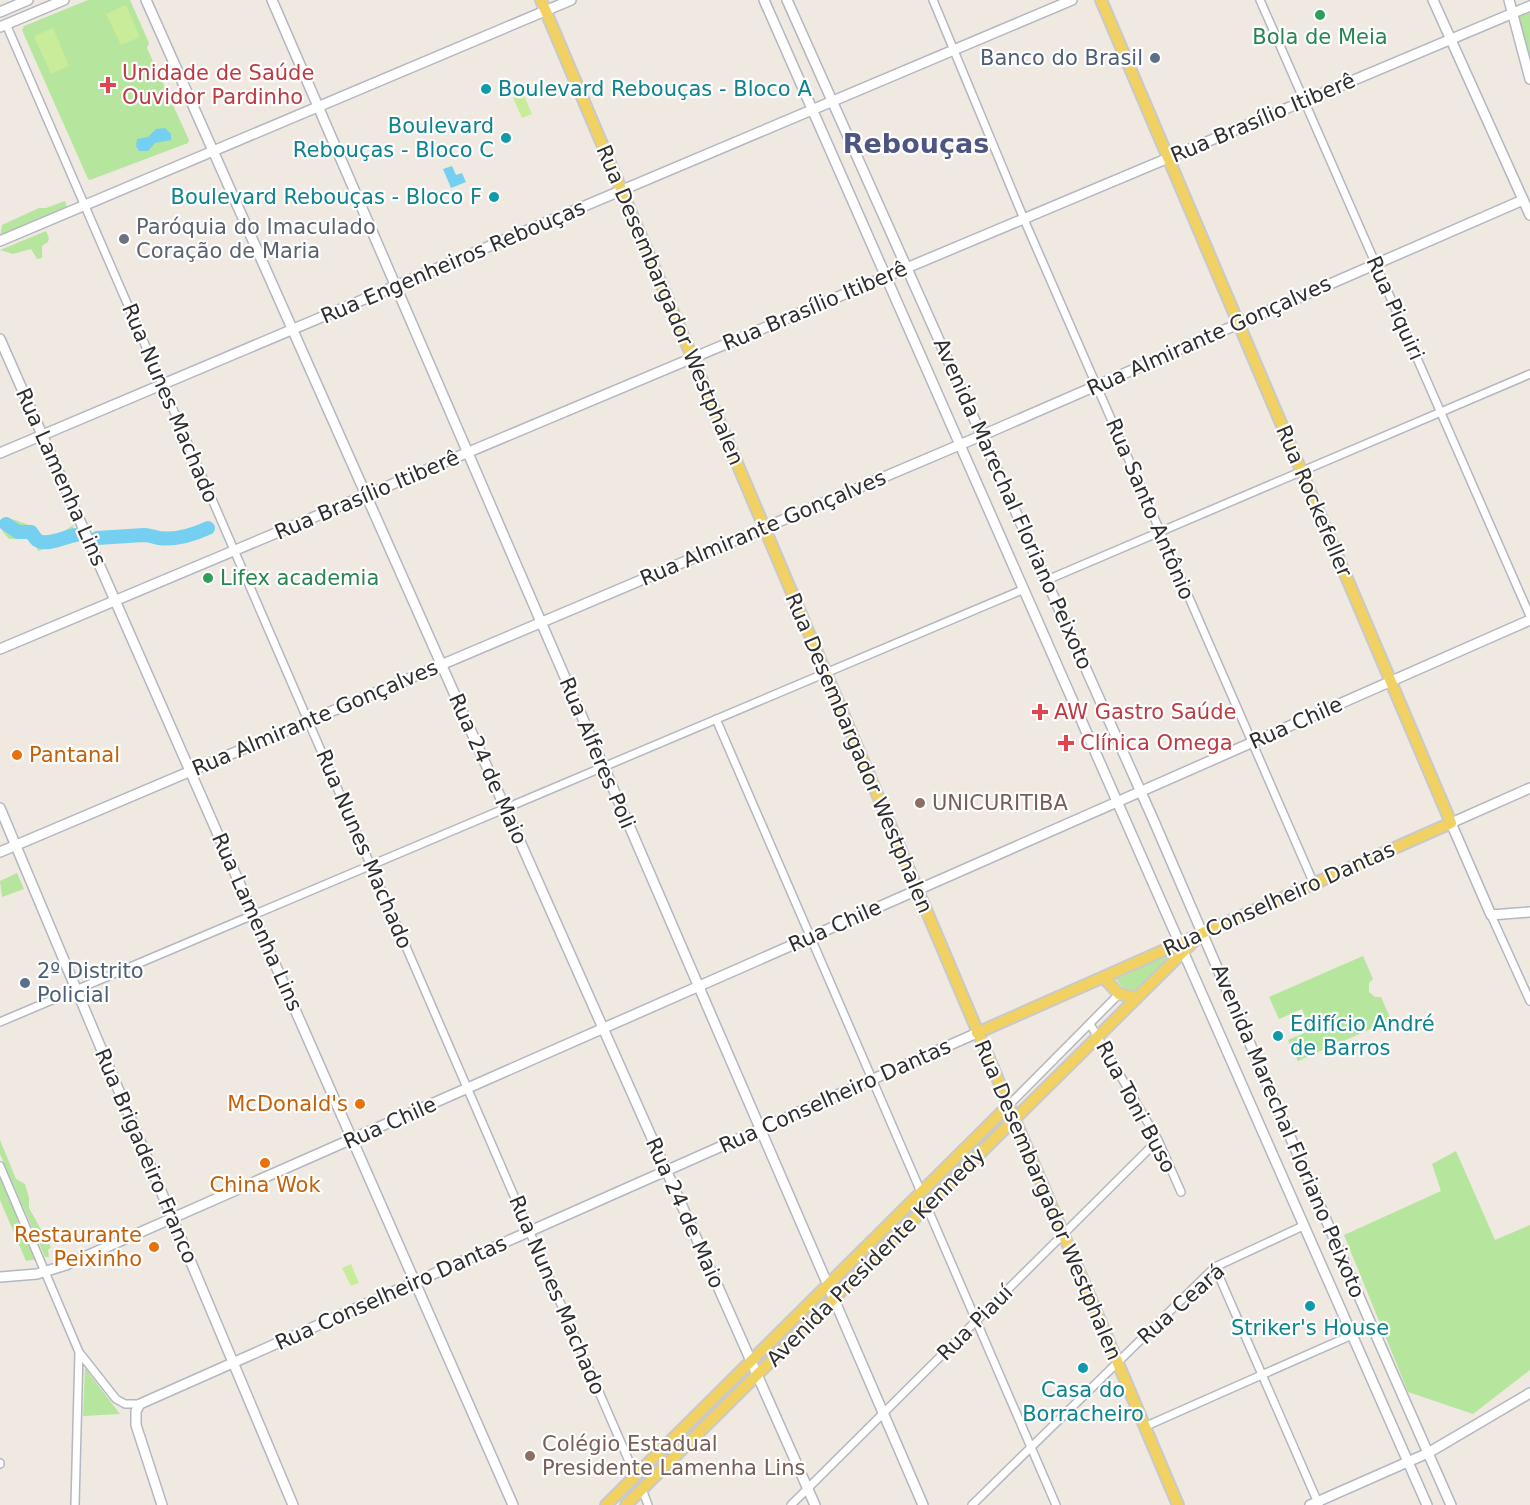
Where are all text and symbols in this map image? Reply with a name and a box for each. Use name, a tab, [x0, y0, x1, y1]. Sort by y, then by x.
marker: Bola de Meia	[1313, 8, 1327, 22]
place label: Bola de Meia	[1252, 25, 1388, 49]
place label: Banco do Brasil	[980, 46, 1143, 70]
marker: Banco do Brasil	[1148, 51, 1162, 65]
place label: Unidade de Saúde Ouvidor Pardinho	[122, 61, 314, 109]
street label: Rua Brasílio Itiberê	[1167, 68, 1359, 168]
marker: Unidade de Saúde Ouvidor Pardinho	[99, 76, 117, 94]
place label: Boulevard Rebouças - Bloco A	[498, 77, 812, 101]
marker: Boulevard Rebouças - Bloco A	[479, 82, 493, 96]
place label: Boulevard Rebouças - Bloco C	[293, 114, 494, 162]
district label: Rebouças	[843, 128, 989, 159]
marker: Boulevard Rebouças - Bloco C	[499, 131, 513, 145]
street label: Rua Desembargador Westphalen	[592, 141, 748, 469]
place label: Boulevard Rebouças - Bloco F	[171, 185, 482, 209]
marker: Boulevard Rebouças - Bloco F	[487, 190, 501, 204]
street label: Rua Engenheiros Rebouças	[317, 195, 589, 329]
place label: Paróquia do Imaculado Coração de Maria	[136, 215, 376, 263]
marker: Paróquia do Imaculado Coração de Maria	[117, 232, 131, 246]
street label: Rua Piquiri	[1361, 252, 1429, 364]
street label: Rua Brasílio Itiberê	[719, 256, 911, 356]
street label: Rua Almirante Gonçalves	[1083, 271, 1335, 401]
street label: Rua Nunes Machado	[117, 300, 223, 506]
street label: Avenida Marechal Floriano Peixoto	[929, 335, 1097, 673]
street label: Rua Lamenha Lins	[11, 384, 111, 570]
street label: Rua Santo Antônio	[1101, 415, 1199, 603]
street label: Rua Rockefeller	[1271, 422, 1357, 581]
street label: Rua Brasílio Itiberê	[271, 445, 463, 545]
street label: Rua Almirante Gonçalves	[637, 465, 889, 591]
place label: Lifex academia	[220, 566, 379, 590]
marker: Lifex academia	[201, 571, 215, 585]
street label: Rua Desembargador Westphalen	[781, 589, 937, 917]
street label: Rua Almirante Gonçalves	[189, 655, 441, 781]
street label: Rua Alferes Poli	[554, 674, 640, 832]
street label: Rua 24 de Maio	[444, 690, 532, 848]
street label: Rua Chile	[1246, 692, 1346, 754]
place label: AW Gastro Saúde	[1054, 700, 1236, 724]
marker: AW Gastro Saúde	[1031, 703, 1049, 721]
place label: Clínica Omega	[1080, 731, 1233, 755]
marker: Clínica Omega	[1057, 734, 1075, 752]
place label: Pantanal	[29, 743, 120, 767]
street label: Rua Nunes Machado	[311, 746, 417, 952]
marker: Pantanal	[10, 748, 24, 762]
place label: UNICURITIBA	[932, 791, 1069, 815]
marker: UNICURITIBA	[913, 796, 927, 810]
street label: Rua Lamenha Lins	[207, 829, 307, 1015]
street label: Rua Conselheiro Dantas	[1159, 837, 1399, 961]
street label: Rua Chile	[785, 895, 885, 957]
place label: 2º Distrito Policial	[37, 959, 144, 1007]
street label: Avenida Marechal Floriano Peixoto	[1207, 961, 1369, 1301]
marker: 2º Distrito Policial	[18, 976, 32, 990]
place label: Edifício André de Barros	[1290, 1012, 1435, 1060]
marker: Edifício André de Barros	[1271, 1029, 1285, 1043]
street label: Rua Conselheiro Dantas	[715, 1034, 955, 1158]
street label: Rua Desembargador Westphalen	[970, 1036, 1126, 1364]
street label: Rua Toni Buso	[1091, 1037, 1181, 1177]
street label: Rua Brigadeiro Franco	[90, 1045, 202, 1267]
place label: McDonald's	[227, 1092, 348, 1116]
street label: Rua Chile	[340, 1092, 440, 1154]
marker: McDonald's	[353, 1097, 367, 1111]
street label: Rua 24 de Maio	[641, 1134, 729, 1292]
street label: Avenida Presidente Kennedy	[762, 1143, 990, 1371]
marker: China Wok	[258, 1156, 272, 1170]
place label: China Wok	[209, 1173, 321, 1197]
street label: Rua Nunes Machado	[504, 1192, 610, 1398]
place label: Restaurante Peixinho	[14, 1223, 142, 1271]
street label: Rua Conselheiro Dantas	[271, 1231, 511, 1355]
marker: Restaurante Peixinho	[147, 1240, 161, 1254]
street label: Rua Ceará	[1133, 1259, 1229, 1349]
street label: Rua Piauí	[932, 1280, 1018, 1366]
marker: Striker's House	[1303, 1299, 1317, 1313]
place label: Striker's House	[1231, 1316, 1389, 1340]
marker: Casa do Borracheiro	[1076, 1361, 1090, 1375]
place label: Casa do Borracheiro	[1022, 1378, 1144, 1426]
place label: Colégio Estadual Presidente Lamenha Lins	[542, 1432, 805, 1480]
marker: Colégio Estadual Presidente Lamenha Lins	[523, 1449, 537, 1463]

